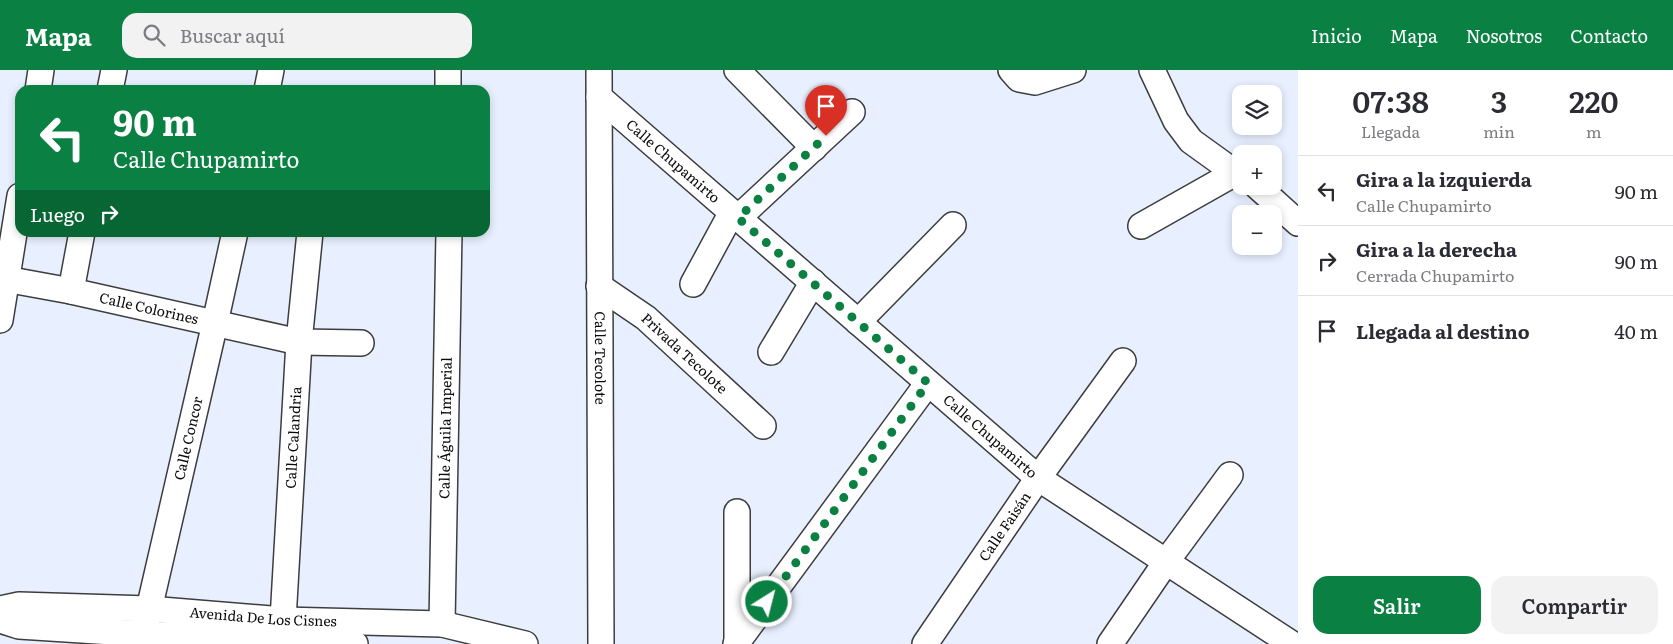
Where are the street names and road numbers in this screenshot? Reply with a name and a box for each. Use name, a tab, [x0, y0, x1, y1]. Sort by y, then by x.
street label: Calle Chupamirto	[622, 114, 725, 207]
street label: Calle Colorines	[98, 287, 201, 328]
street label: Privada Tecolote	[638, 308, 732, 398]
street label: Calle Tecolote	[591, 311, 611, 405]
street label: Calle Águila Imperial	[433, 357, 456, 499]
street label: Calle Calandria	[280, 385, 305, 489]
street label: Calle Chupamirto	[939, 389, 1042, 482]
street label: Calle Concor	[168, 394, 207, 482]
street label: Calle Faisán	[973, 487, 1035, 565]
street label: Avenida De Los Cisnes	[189, 601, 337, 630]

